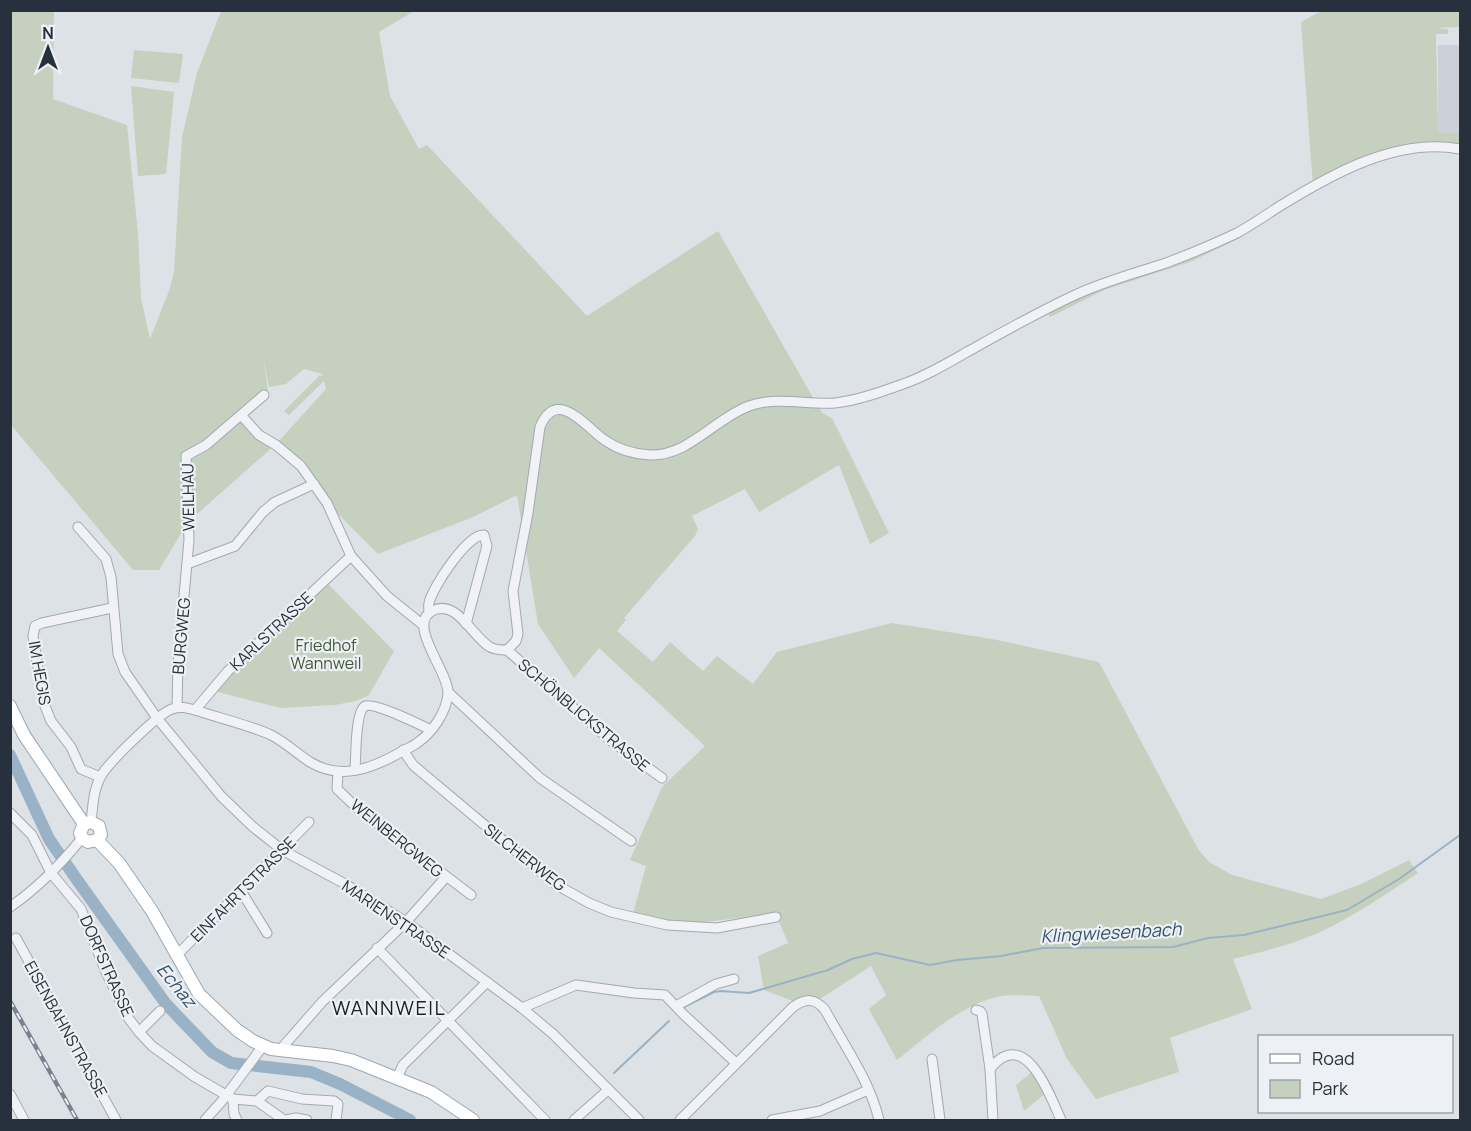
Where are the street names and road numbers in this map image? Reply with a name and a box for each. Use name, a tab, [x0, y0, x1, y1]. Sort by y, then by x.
street label: WEILHAU	[176, 463, 200, 531]
street label: KARLSTRASSE	[225, 587, 317, 675]
street label: BURGWEG	[167, 597, 195, 675]
street label: IM HEGIS	[24, 639, 56, 707]
street label: SCHÖNBLICKSTRASSE	[514, 653, 654, 777]
street label: WEINBERGWEG	[346, 794, 448, 882]
street label: SILCHERWEG	[480, 818, 570, 896]
street label: EINFAHRTSTRASSE	[185, 831, 301, 947]
street label: MARIENSTRASSE	[338, 875, 454, 963]
street label: DORFSTRASSE	[75, 912, 139, 1020]
street label: EISENBAHNSTRASSE	[19, 957, 113, 1101]

